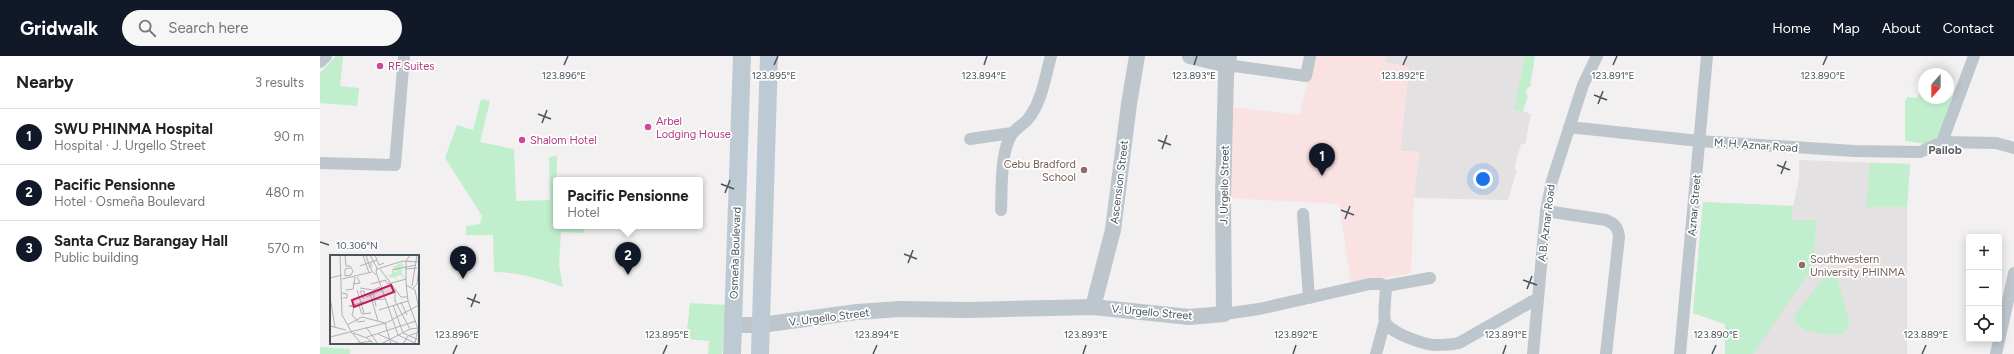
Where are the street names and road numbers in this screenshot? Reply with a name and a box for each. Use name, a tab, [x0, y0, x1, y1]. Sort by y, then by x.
street label: M. H. Aznar Road	[1714, 136, 1798, 155]
street label: Ascension Street	[1108, 139, 1131, 225]
street label: J. Urgello Street	[1217, 145, 1232, 225]
street label: Aznar Street	[1685, 174, 1704, 236]
street label: A.B. Aznar Road	[1535, 184, 1558, 262]
street label: Osmeña Boulevard	[727, 207, 744, 299]
street label: V. Urgello Street	[1111, 302, 1193, 323]
street label: V. Urgello Street	[788, 306, 870, 329]

